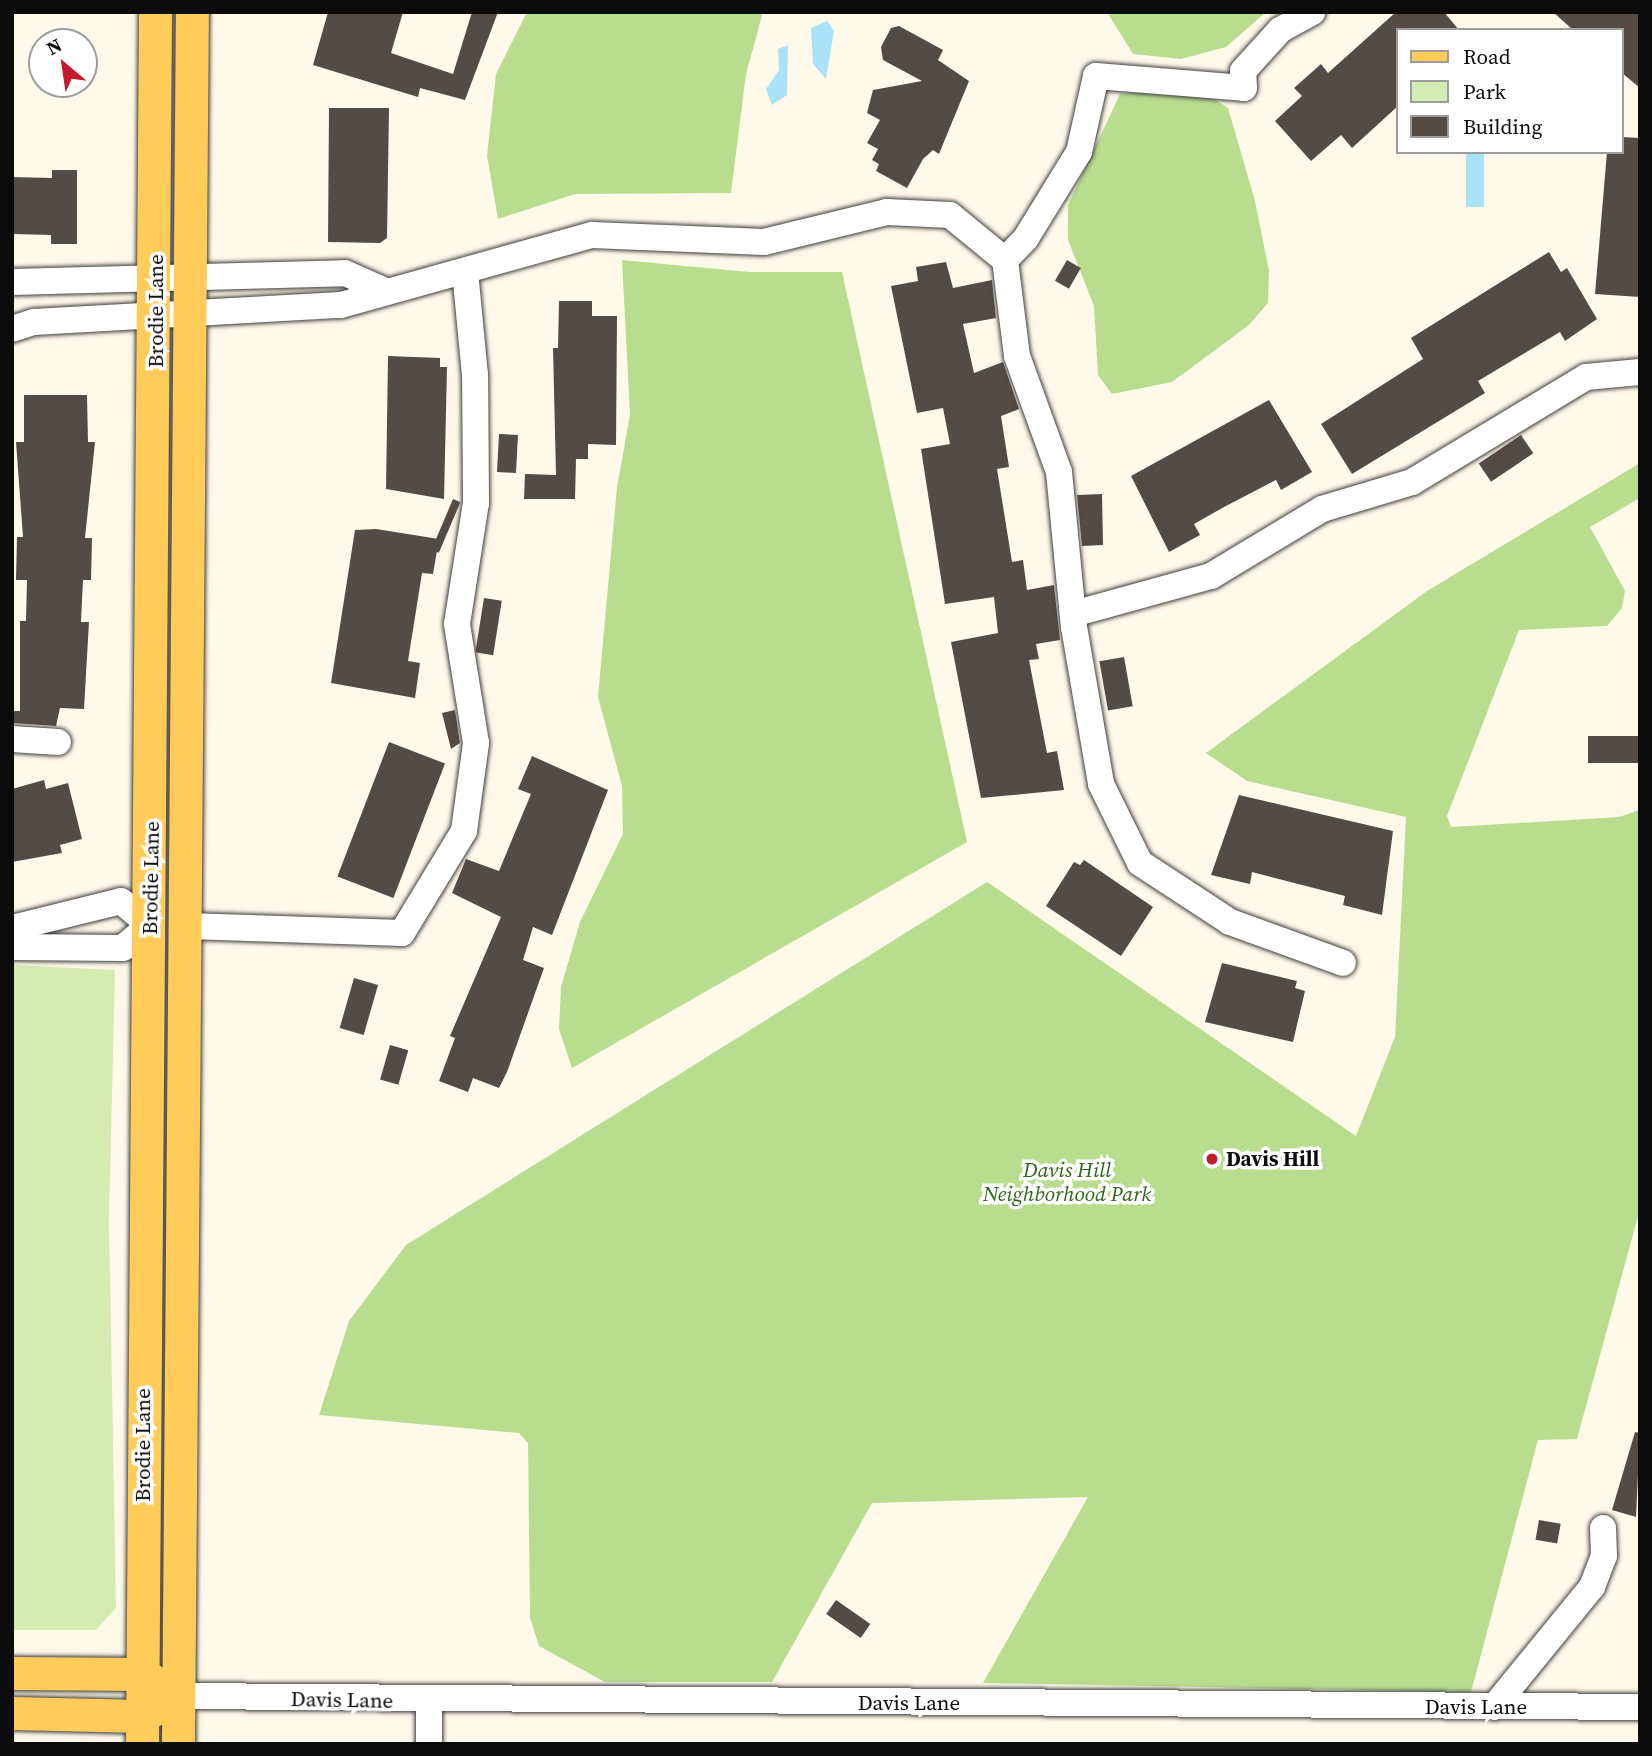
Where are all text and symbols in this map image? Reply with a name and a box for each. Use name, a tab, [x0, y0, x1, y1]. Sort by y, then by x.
north arrow	[28, 28, 98, 98]
legend	[1396, 28, 1624, 154]
text: N	[41, 32, 66, 61]
text: Road	[1463, 42, 1511, 71]
text: Park	[1463, 77, 1506, 106]
text: Building	[1463, 112, 1542, 141]
street label: Brodie Lane	[143, 254, 169, 368]
street label: Brodie Lane	[137, 821, 165, 935]
place label: Davis Hill	[1226, 1146, 1319, 1172]
marker: Davis Hill	[1204, 1151, 1220, 1167]
park label: Davis Hill Neighborhood Park	[983, 1157, 1151, 1207]
street label: Brodie Lane	[130, 1388, 156, 1502]
street label: Davis Lane	[290, 1687, 394, 1713]
street label: Davis Lane	[858, 1690, 960, 1716]
street label: Davis Lane	[1425, 1694, 1527, 1720]

